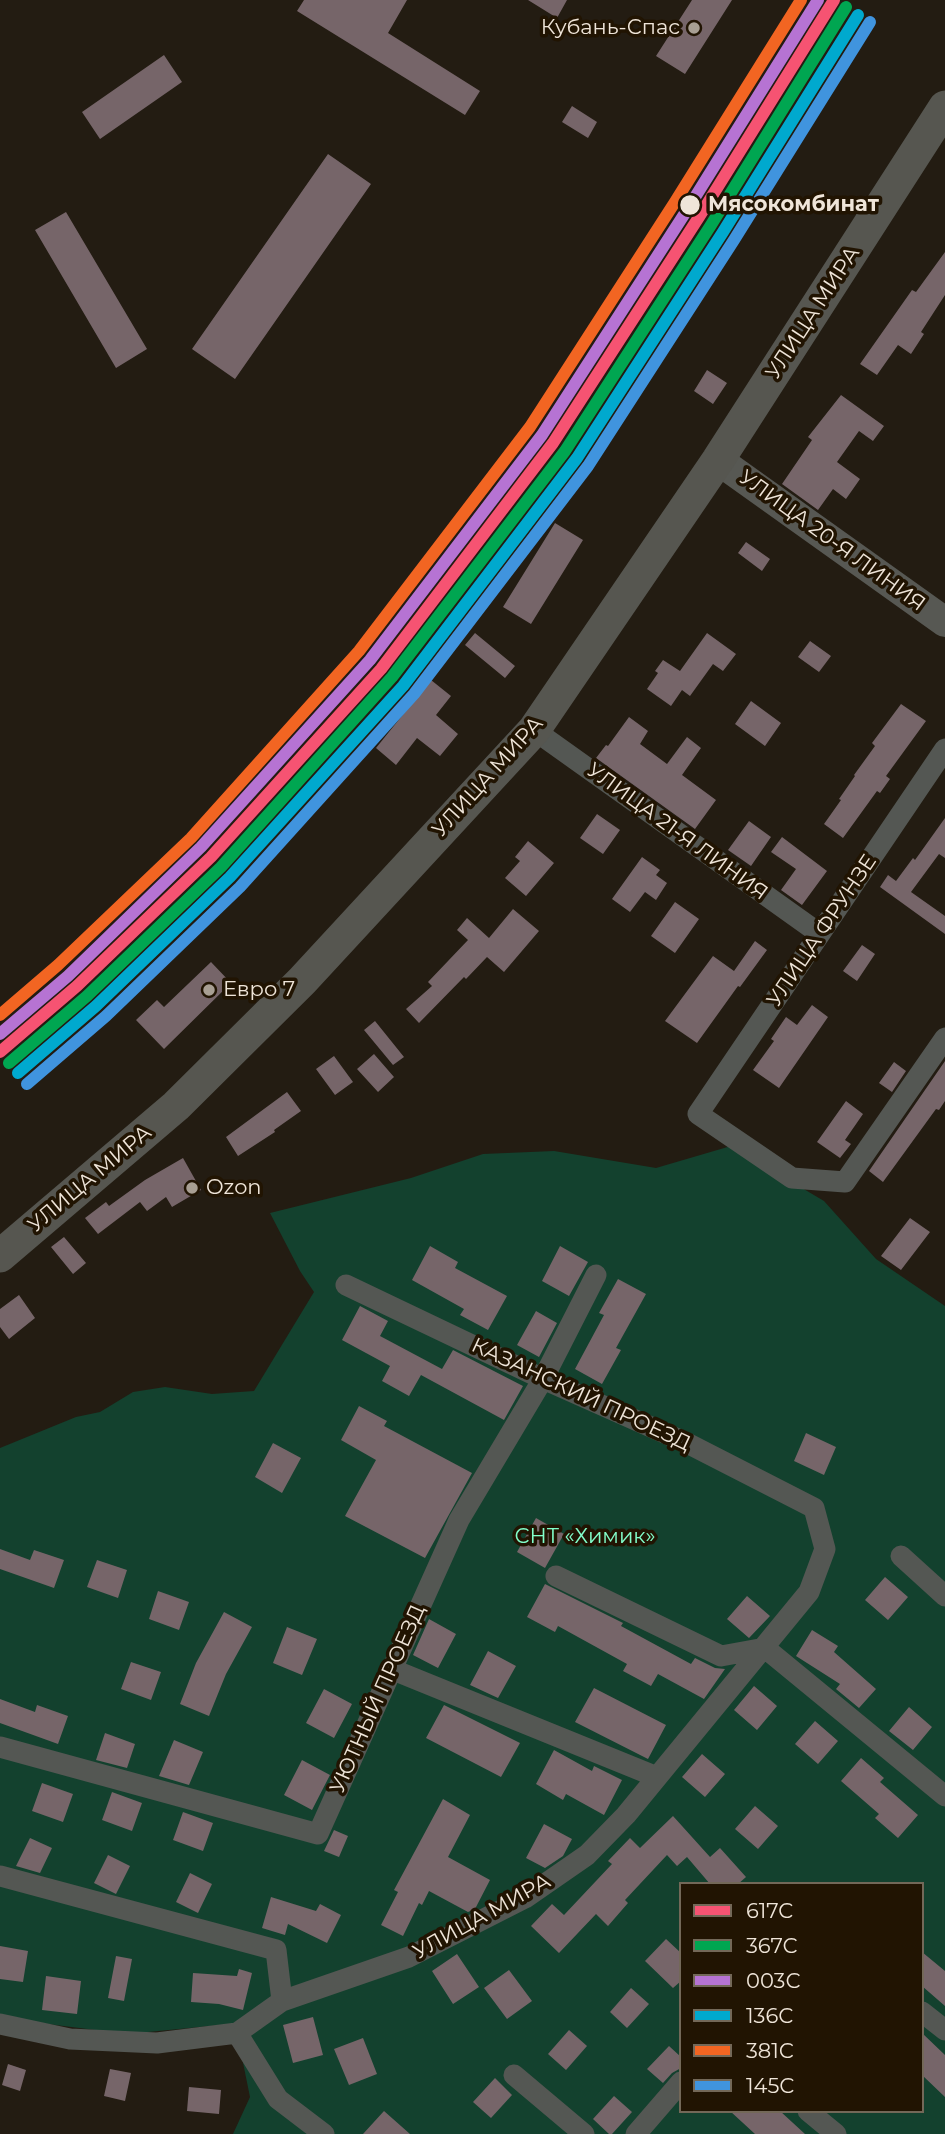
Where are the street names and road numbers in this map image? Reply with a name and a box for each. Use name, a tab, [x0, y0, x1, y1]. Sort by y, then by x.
street label: УЛИЦА МИРА	[761, 242, 865, 384]
street label: УЛИЦА 20-Я ЛИНИЯ	[734, 465, 930, 617]
street label: УЛИЦА МИРА	[427, 712, 549, 842]
street label: УЛИЦА 21-Я ЛИНИЯ	[582, 758, 772, 906]
street label: УЛИЦА ФРУНЗЕ	[762, 850, 882, 1012]
street label: УЛИЦА МИРА	[23, 1120, 157, 1238]
street label: КАЗАНСКИЙ ПРОЕЗД	[467, 1333, 695, 1457]
street label: УЮТНЫЙ ПРОЕЗД	[325, 1601, 431, 1797]
street label: УЛИЦА МИРА	[409, 1869, 555, 1965]

